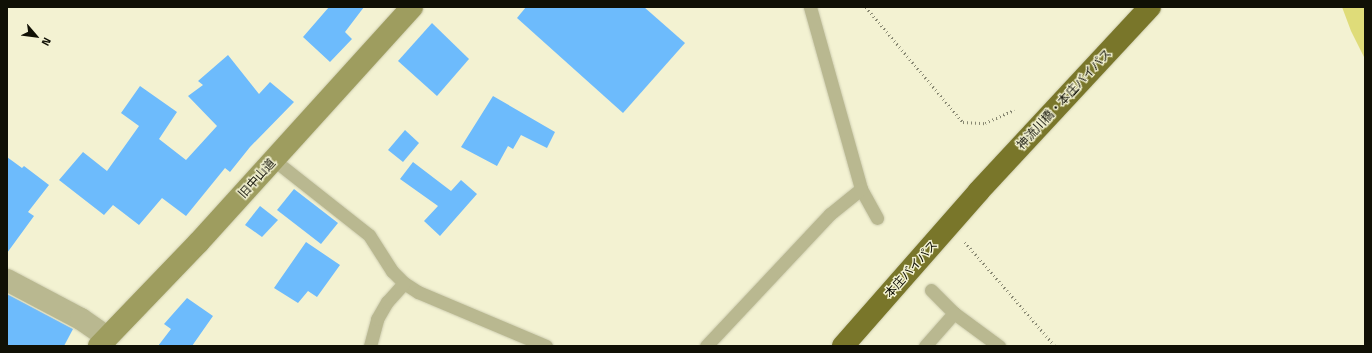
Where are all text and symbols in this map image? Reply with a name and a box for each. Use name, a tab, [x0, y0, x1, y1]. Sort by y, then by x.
north arrow	[16, 16, 56, 56]
text: N	[38, 35, 55, 49]
street label: 神流川橋・本庄バイパス	[1014, 46, 1114, 152]
street label: 旧中山道	[236, 155, 278, 201]
street label: 本庄バイパス	[882, 237, 940, 301]

